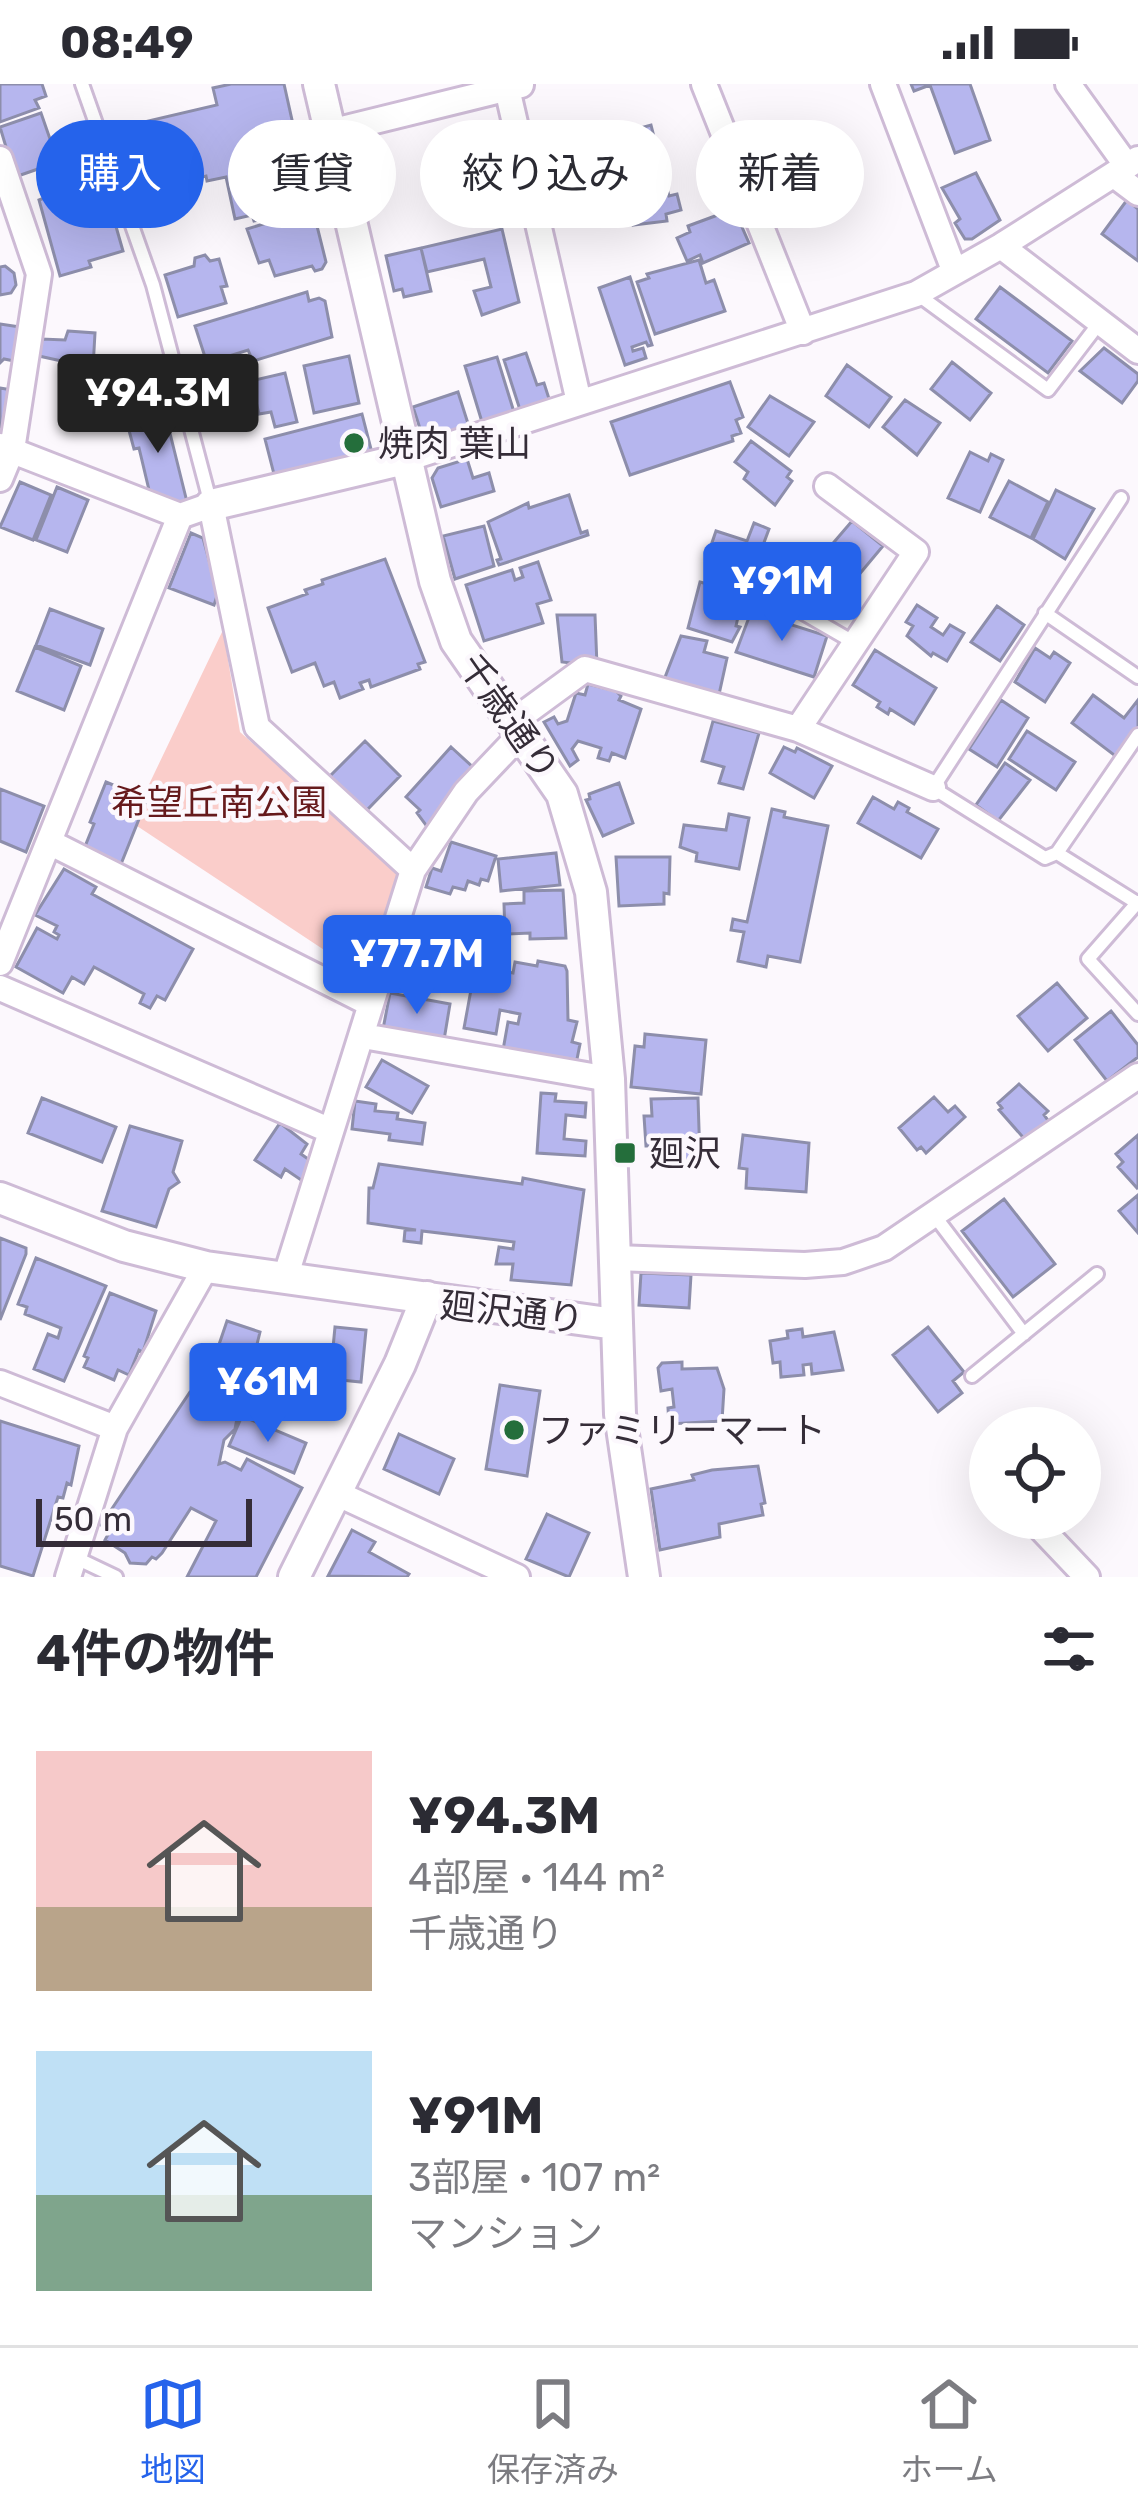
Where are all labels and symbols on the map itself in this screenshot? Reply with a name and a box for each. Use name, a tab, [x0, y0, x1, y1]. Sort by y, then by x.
pin: ¥94.3M	[60, 354, 256, 456]
place label: 焼肉 葉山	[378, 422, 531, 465]
marker: 焼肉 葉山	[341, 430, 367, 456]
pin: ¥91M	[711, 542, 853, 644]
street label: 千歳通り	[450, 646, 568, 788]
park label: 希望丘南公園	[111, 781, 327, 824]
pin: ¥77.7M	[319, 915, 515, 1017]
place label: 廻沢	[649, 1132, 721, 1175]
marker: 廻沢	[612, 1140, 638, 1166]
street label: 廻沢通り	[438, 1283, 586, 1341]
pin: ¥61M	[197, 1343, 339, 1445]
place label: ファミリーマート	[538, 1409, 826, 1452]
marker: ファミリーマート	[501, 1417, 527, 1443]
scale bar	[36, 1493, 252, 1546]

